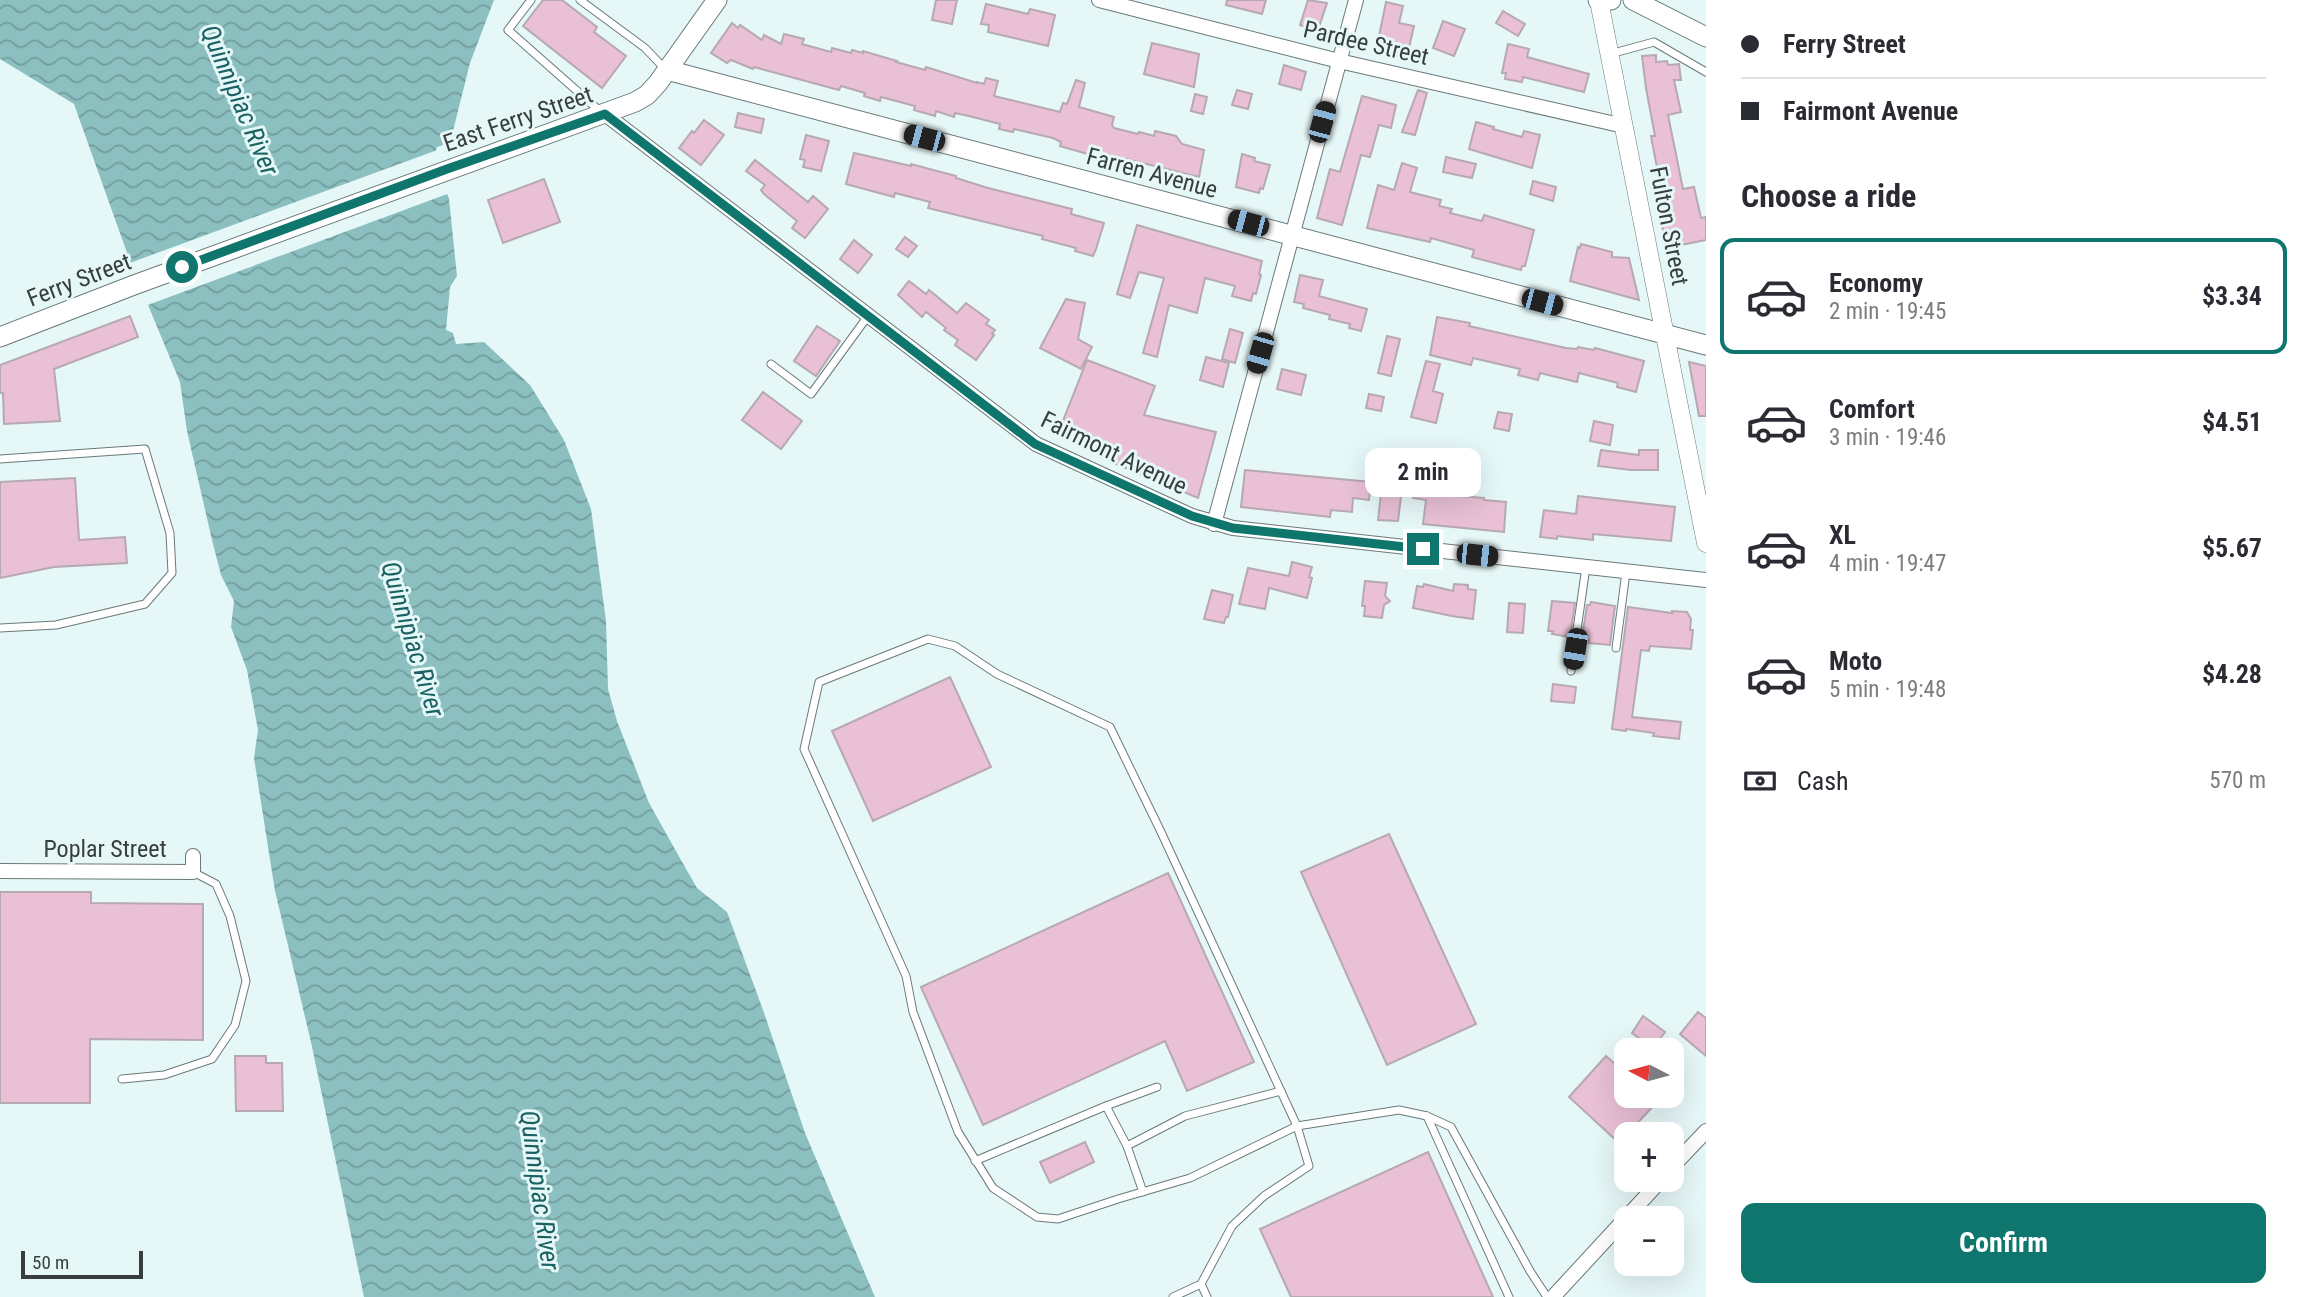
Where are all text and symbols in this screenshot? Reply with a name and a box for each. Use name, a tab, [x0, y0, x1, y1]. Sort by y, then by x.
street label: Pardee Street	[1301, 15, 1431, 71]
water label: Quinnipiac River	[195, 20, 286, 181]
text: Ferry Street	[1783, 29, 1906, 59]
street label: East Ferry Street	[440, 80, 596, 158]
text: Fairmont Avenue	[1783, 96, 1958, 126]
car	[1307, 99, 1338, 145]
car	[901, 122, 948, 154]
street label: Farren Avenue	[1083, 142, 1221, 204]
street label: Fulton Street	[1644, 164, 1694, 288]
text: Choose a ride	[1741, 177, 1916, 215]
car	[1225, 207, 1272, 239]
street label: Ferry Street	[23, 247, 135, 313]
route start	[166, 251, 198, 283]
icon: car	[1745, 265, 1808, 328]
text: Economy	[1829, 268, 1923, 298]
text: $3.34	[2202, 281, 2262, 311]
car	[1519, 286, 1566, 318]
text: 2 min · 19:45	[1829, 298, 1946, 325]
car	[1245, 330, 1276, 376]
icon: car	[1745, 391, 1808, 454]
text: Comfort	[1829, 394, 1915, 424]
street label: Fairmont Avenue	[1036, 406, 1192, 500]
text: $4.51	[2202, 407, 2262, 437]
text: 3 min · 19:46	[1829, 424, 1946, 451]
callout: 2 min	[1365, 448, 1481, 496]
text: 2 min	[1397, 459, 1449, 486]
icon: car	[1745, 517, 1808, 580]
text: XL	[1829, 520, 1856, 550]
route end	[1407, 533, 1439, 565]
text: $5.67	[2202, 533, 2262, 563]
car	[1456, 542, 1499, 568]
text: 4 min · 19:47	[1829, 550, 1946, 577]
water label: Quinnipiac River	[375, 558, 451, 721]
car	[1562, 627, 1589, 671]
icon: car	[1745, 643, 1808, 706]
text: Moto	[1829, 646, 1882, 676]
text: $4.28	[2202, 659, 2262, 689]
text: 5 min · 19:48	[1829, 676, 1946, 703]
icon: cash	[1741, 762, 1779, 800]
text: Cash	[1797, 766, 1849, 796]
text: 570 m	[2209, 767, 2266, 794]
street label: Poplar Street	[43, 835, 167, 863]
north arrow	[1614, 1038, 1684, 1108]
map controls	[1614, 1038, 1684, 1276]
water label: Quinnipiac River	[514, 1108, 566, 1273]
button: +	[1614, 1122, 1684, 1192]
button: Confirm	[1741, 1203, 2266, 1283]
button: −	[1614, 1206, 1684, 1276]
scale bar	[21, 1248, 144, 1280]
text: 50 m	[32, 1251, 69, 1274]

